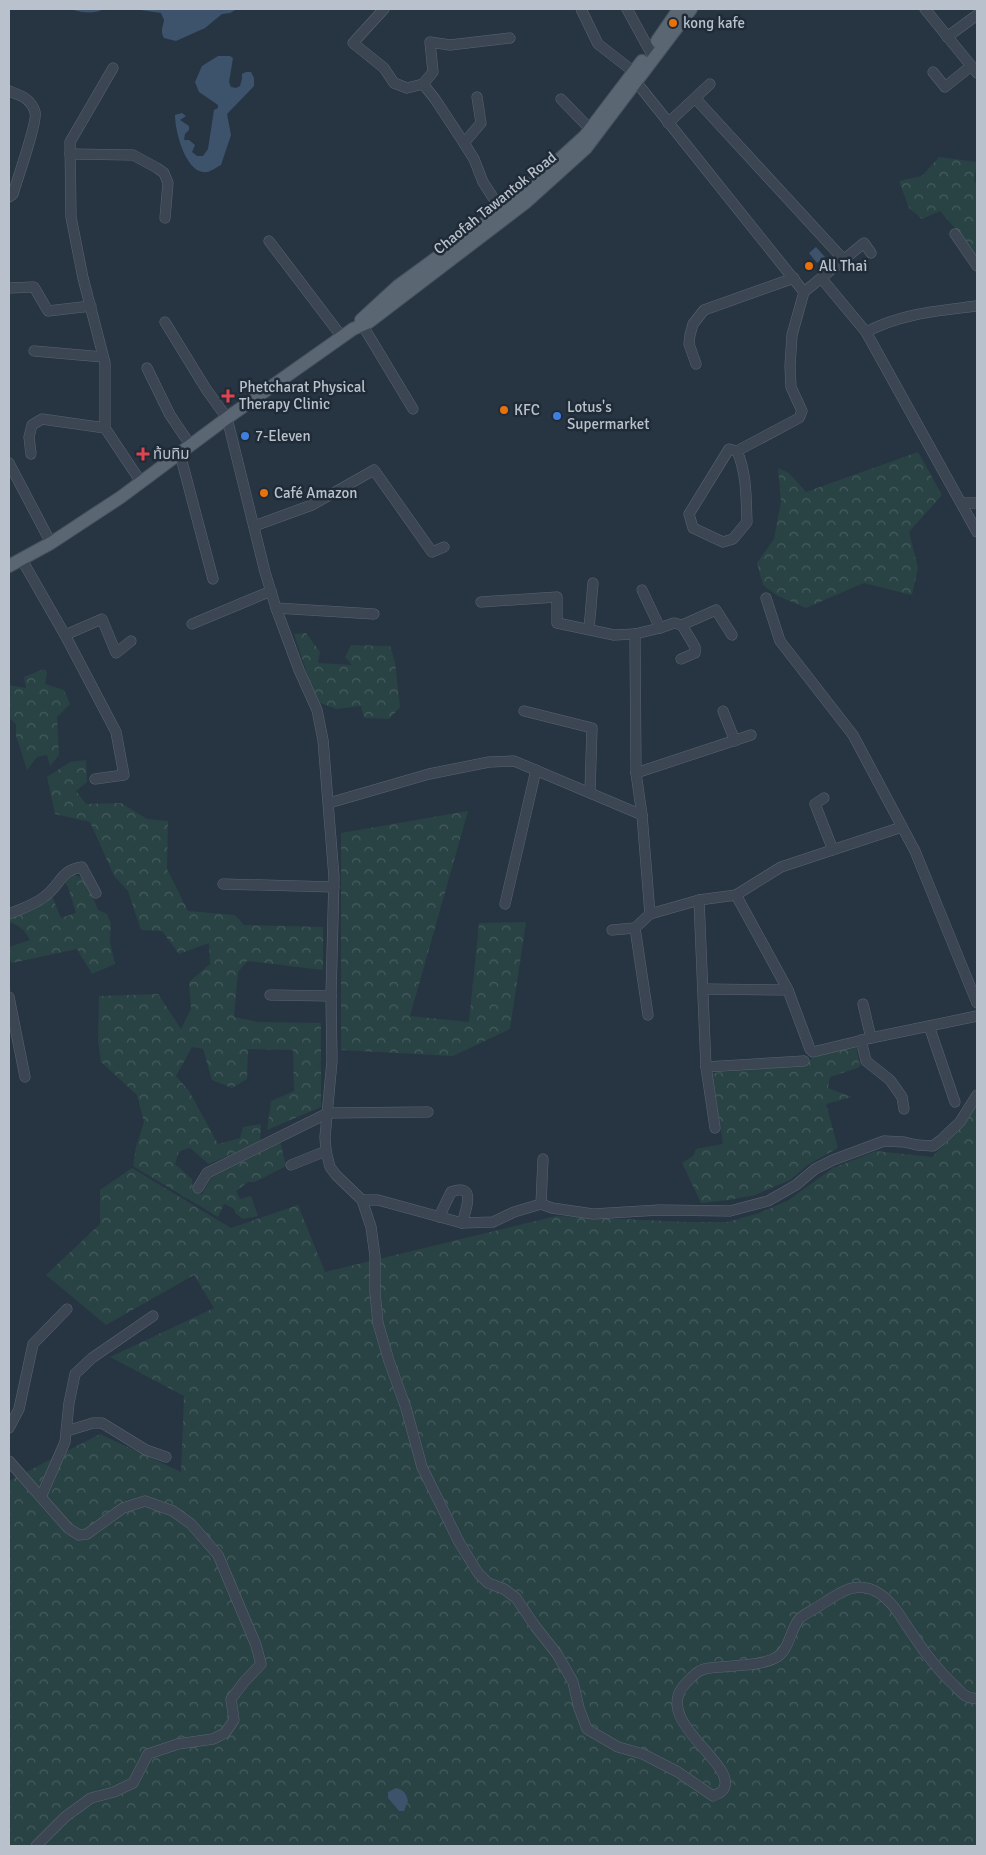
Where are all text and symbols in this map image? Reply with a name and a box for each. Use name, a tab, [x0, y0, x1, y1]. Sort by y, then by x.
place label: kong kafe	[683, 14, 745, 32]
marker: kong kafe	[667, 17, 679, 29]
street label: Chaofah Tawantok Road	[430, 148, 560, 258]
place label: All Thai	[819, 257, 867, 275]
marker: All Thai	[803, 260, 815, 272]
place label: Phetcharat Physical Therapy Clinic	[239, 378, 366, 413]
marker: Phetcharat Physical Therapy Clinic	[221, 389, 235, 403]
place label: Lotus's Supermarket	[567, 398, 650, 433]
place label: KFC	[514, 401, 540, 419]
marker: KFC	[498, 404, 510, 416]
marker: Lotus's Supermarket	[551, 410, 563, 422]
place label: 7-Eleven	[255, 427, 311, 445]
marker: 7-Eleven	[239, 430, 251, 442]
place label: ท้บทิม	[153, 445, 190, 463]
marker: ท้บทิม	[137, 448, 149, 460]
place label: Café Amazon	[274, 484, 357, 502]
marker: Café Amazon	[258, 487, 270, 499]

